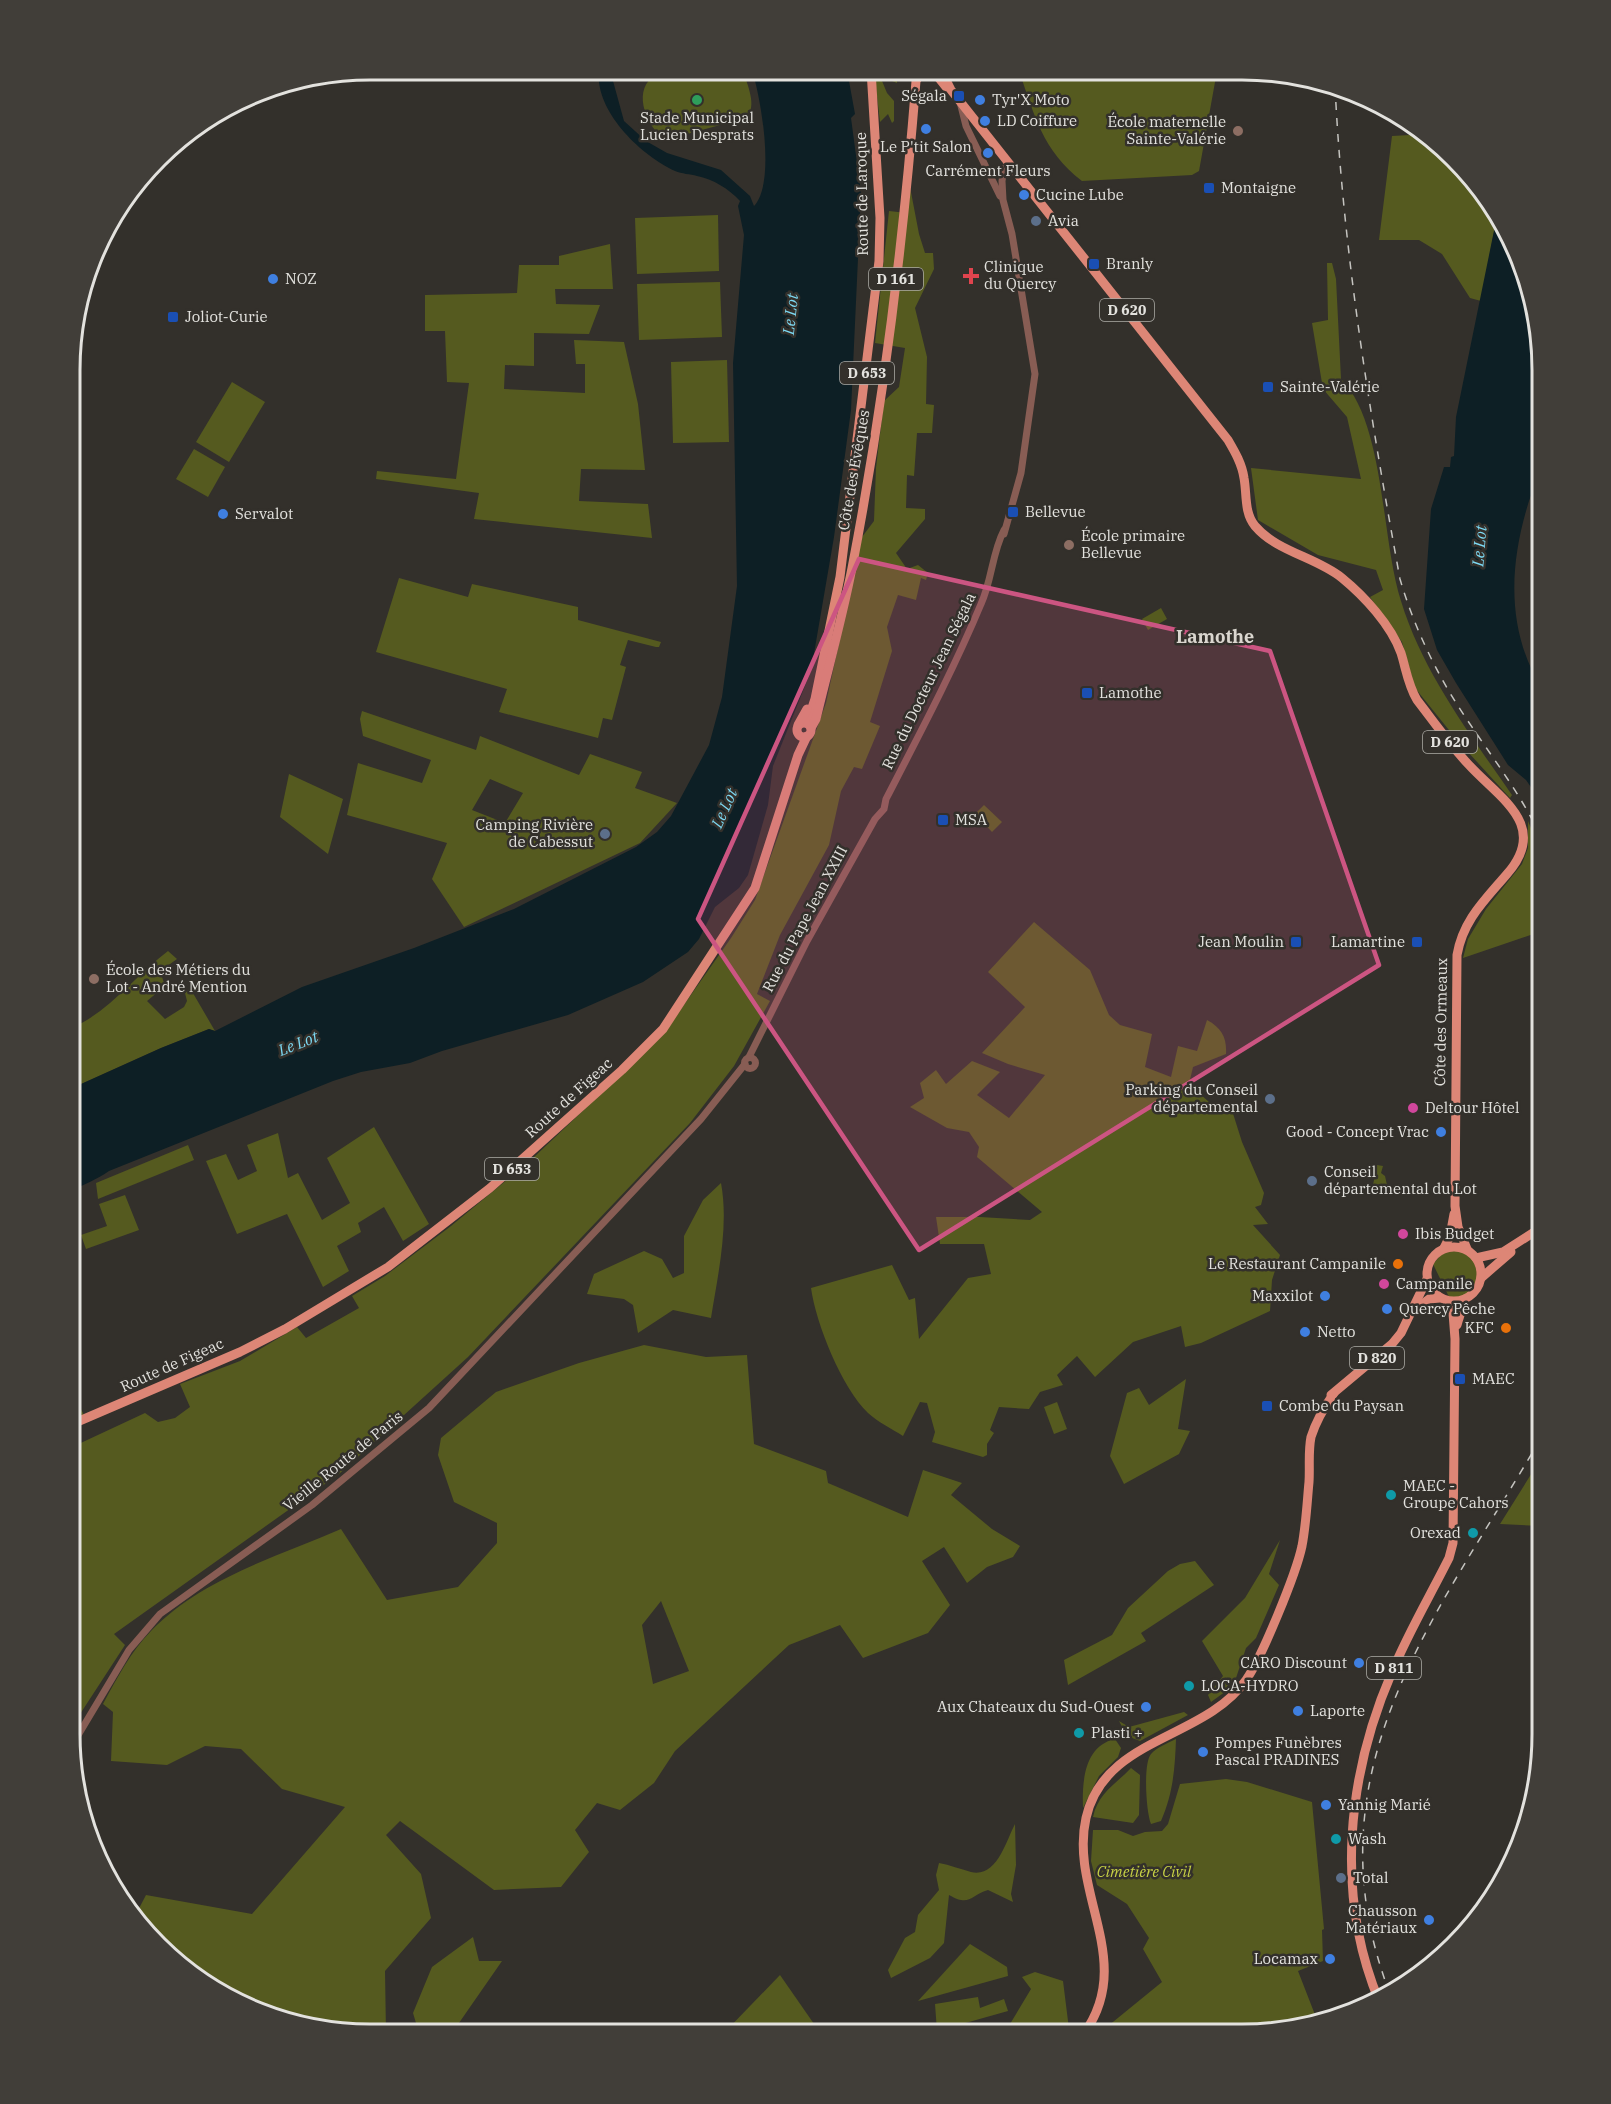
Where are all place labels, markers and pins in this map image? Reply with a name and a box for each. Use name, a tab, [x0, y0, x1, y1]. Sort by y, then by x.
place label: Ségala	[901, 86, 947, 105]
marker: Ségala	[952, 89, 966, 103]
place label: Tyr'X Moto	[992, 90, 1069, 109]
marker: Stade Municipal Lucien Desprats	[690, 93, 704, 107]
marker: Tyr'X Moto	[973, 93, 987, 107]
place label: Stade Municipal Lucien Desprats	[640, 108, 754, 144]
place label: LD Coiffure	[997, 111, 1077, 130]
place label: École maternelle Sainte-Valérie	[1107, 112, 1226, 148]
marker: LD Coiffure	[978, 114, 992, 128]
marker: Le P'tit Salon	[919, 122, 933, 136]
marker: École maternelle Sainte-Valérie	[1231, 124, 1245, 138]
place label: Le P'tit Salon	[880, 137, 972, 156]
marker: Carrément Fleurs	[981, 146, 995, 160]
place label: Carrément Fleurs	[926, 161, 1050, 180]
place label: Montaigne	[1221, 178, 1296, 197]
marker: Montaigne	[1202, 181, 1216, 195]
place label: Cucine Lube	[1036, 185, 1124, 204]
marker: Cucine Lube	[1017, 188, 1031, 202]
place label: Avia	[1048, 211, 1079, 230]
marker: Avia	[1029, 214, 1043, 228]
place label: Branly	[1106, 254, 1153, 273]
place label: Clinique du Quercy	[984, 257, 1056, 293]
marker: Branly	[1087, 257, 1101, 271]
marker: Clinique du Quercy	[962, 267, 980, 285]
place label: NOZ	[285, 269, 317, 288]
marker: NOZ	[266, 272, 280, 286]
place label: Joliot-Curie	[185, 307, 267, 326]
marker: Joliot-Curie	[166, 310, 180, 324]
place label: Sainte-Valérie	[1280, 377, 1379, 396]
marker: Sainte-Valérie	[1261, 380, 1275, 394]
place label: Bellevue	[1025, 502, 1085, 521]
place label: Servalot	[235, 504, 293, 523]
marker: Bellevue	[1006, 505, 1020, 519]
marker: Servalot	[216, 507, 230, 521]
place label: École primaire Bellevue	[1081, 526, 1185, 562]
marker: École primaire Bellevue	[1062, 538, 1076, 552]
place label: Lamothe	[1099, 683, 1162, 702]
marker: Lamothe	[1080, 686, 1094, 700]
place label: MSA	[955, 810, 988, 829]
marker: MSA	[936, 813, 950, 827]
place label: Camping Rivière de Cabessut	[476, 815, 593, 851]
marker: Camping Rivière de Cabessut	[598, 827, 612, 841]
place label: Jean Moulin	[1198, 932, 1284, 951]
place label: Lamartine	[1331, 932, 1405, 951]
marker: Jean Moulin	[1289, 935, 1303, 949]
marker: Lamartine	[1410, 935, 1424, 949]
place label: École des Métiers du Lot - André Mention	[106, 960, 251, 996]
marker: École des Métiers du Lot - André Mention	[87, 972, 101, 986]
place label: Parking du Conseil départemental	[1125, 1080, 1258, 1116]
marker: Parking du Conseil départemental	[1263, 1092, 1277, 1106]
place label: Deltour Hôtel	[1425, 1098, 1519, 1117]
marker: Deltour Hôtel	[1406, 1101, 1420, 1115]
place label: Good - Concept Vrac	[1286, 1122, 1429, 1141]
marker: Good - Concept Vrac	[1434, 1125, 1448, 1139]
place label: Conseil départemental du Lot	[1324, 1162, 1477, 1198]
marker: Conseil départemental du Lot	[1305, 1174, 1319, 1188]
place label: Ibis Budget	[1415, 1224, 1494, 1243]
marker: Ibis Budget	[1396, 1227, 1410, 1241]
place label: Le Restaurant Campanile	[1208, 1254, 1386, 1273]
marker: Le Restaurant Campanile	[1391, 1257, 1405, 1271]
place label: Campanile	[1396, 1274, 1472, 1293]
marker: Campanile	[1377, 1277, 1391, 1291]
place label: Maxxilot	[1252, 1286, 1313, 1305]
marker: Maxxilot	[1318, 1289, 1332, 1303]
place label: Quercy Pêche	[1399, 1299, 1495, 1318]
marker: Quercy Pêche	[1380, 1302, 1394, 1316]
place label: KFC	[1465, 1318, 1494, 1337]
marker: KFC	[1499, 1321, 1513, 1335]
place label: Netto	[1317, 1322, 1356, 1341]
marker: Netto	[1298, 1325, 1312, 1339]
place label: MAEC	[1472, 1369, 1515, 1388]
marker: MAEC	[1453, 1372, 1467, 1386]
place label: Combe du Paysan	[1279, 1396, 1404, 1415]
marker: Combe du Paysan	[1260, 1399, 1274, 1413]
place label: MAEC - Groupe Cahors	[1403, 1476, 1509, 1512]
marker: MAEC - Groupe Cahors	[1384, 1488, 1398, 1502]
place label: Orexad	[1410, 1523, 1461, 1542]
marker: Orexad	[1466, 1526, 1480, 1540]
place label: CARO Discount	[1240, 1653, 1347, 1672]
marker: CARO Discount	[1352, 1656, 1366, 1670]
place label: LOCA-HYDRO	[1201, 1676, 1298, 1695]
marker: LOCA-HYDRO	[1182, 1679, 1196, 1693]
place label: Aux Chateaux du Sud-Ouest	[937, 1697, 1134, 1716]
marker: Aux Chateaux du Sud-Ouest	[1139, 1700, 1153, 1714]
place label: Laporte	[1310, 1701, 1365, 1720]
marker: Laporte	[1291, 1704, 1305, 1718]
place label: Plasti +	[1091, 1723, 1143, 1742]
marker: Plasti +	[1072, 1726, 1086, 1740]
place label: Pompes Funèbres Pascal PRADINES	[1215, 1733, 1342, 1769]
marker: Pompes Funèbres Pascal PRADINES	[1196, 1745, 1210, 1759]
place label: Yannig Marié	[1338, 1795, 1431, 1814]
marker: Yannig Marié	[1319, 1798, 1333, 1812]
place label: Wash	[1348, 1829, 1387, 1848]
marker: Wash	[1329, 1832, 1343, 1846]
place label: Total	[1353, 1868, 1389, 1887]
marker: Total	[1334, 1871, 1348, 1885]
place label: Chausson Matériaux	[1345, 1901, 1417, 1937]
marker: Chausson Matériaux	[1422, 1913, 1436, 1927]
place label: Locamax	[1254, 1949, 1318, 1968]
marker: Locamax	[1323, 1952, 1337, 1966]

